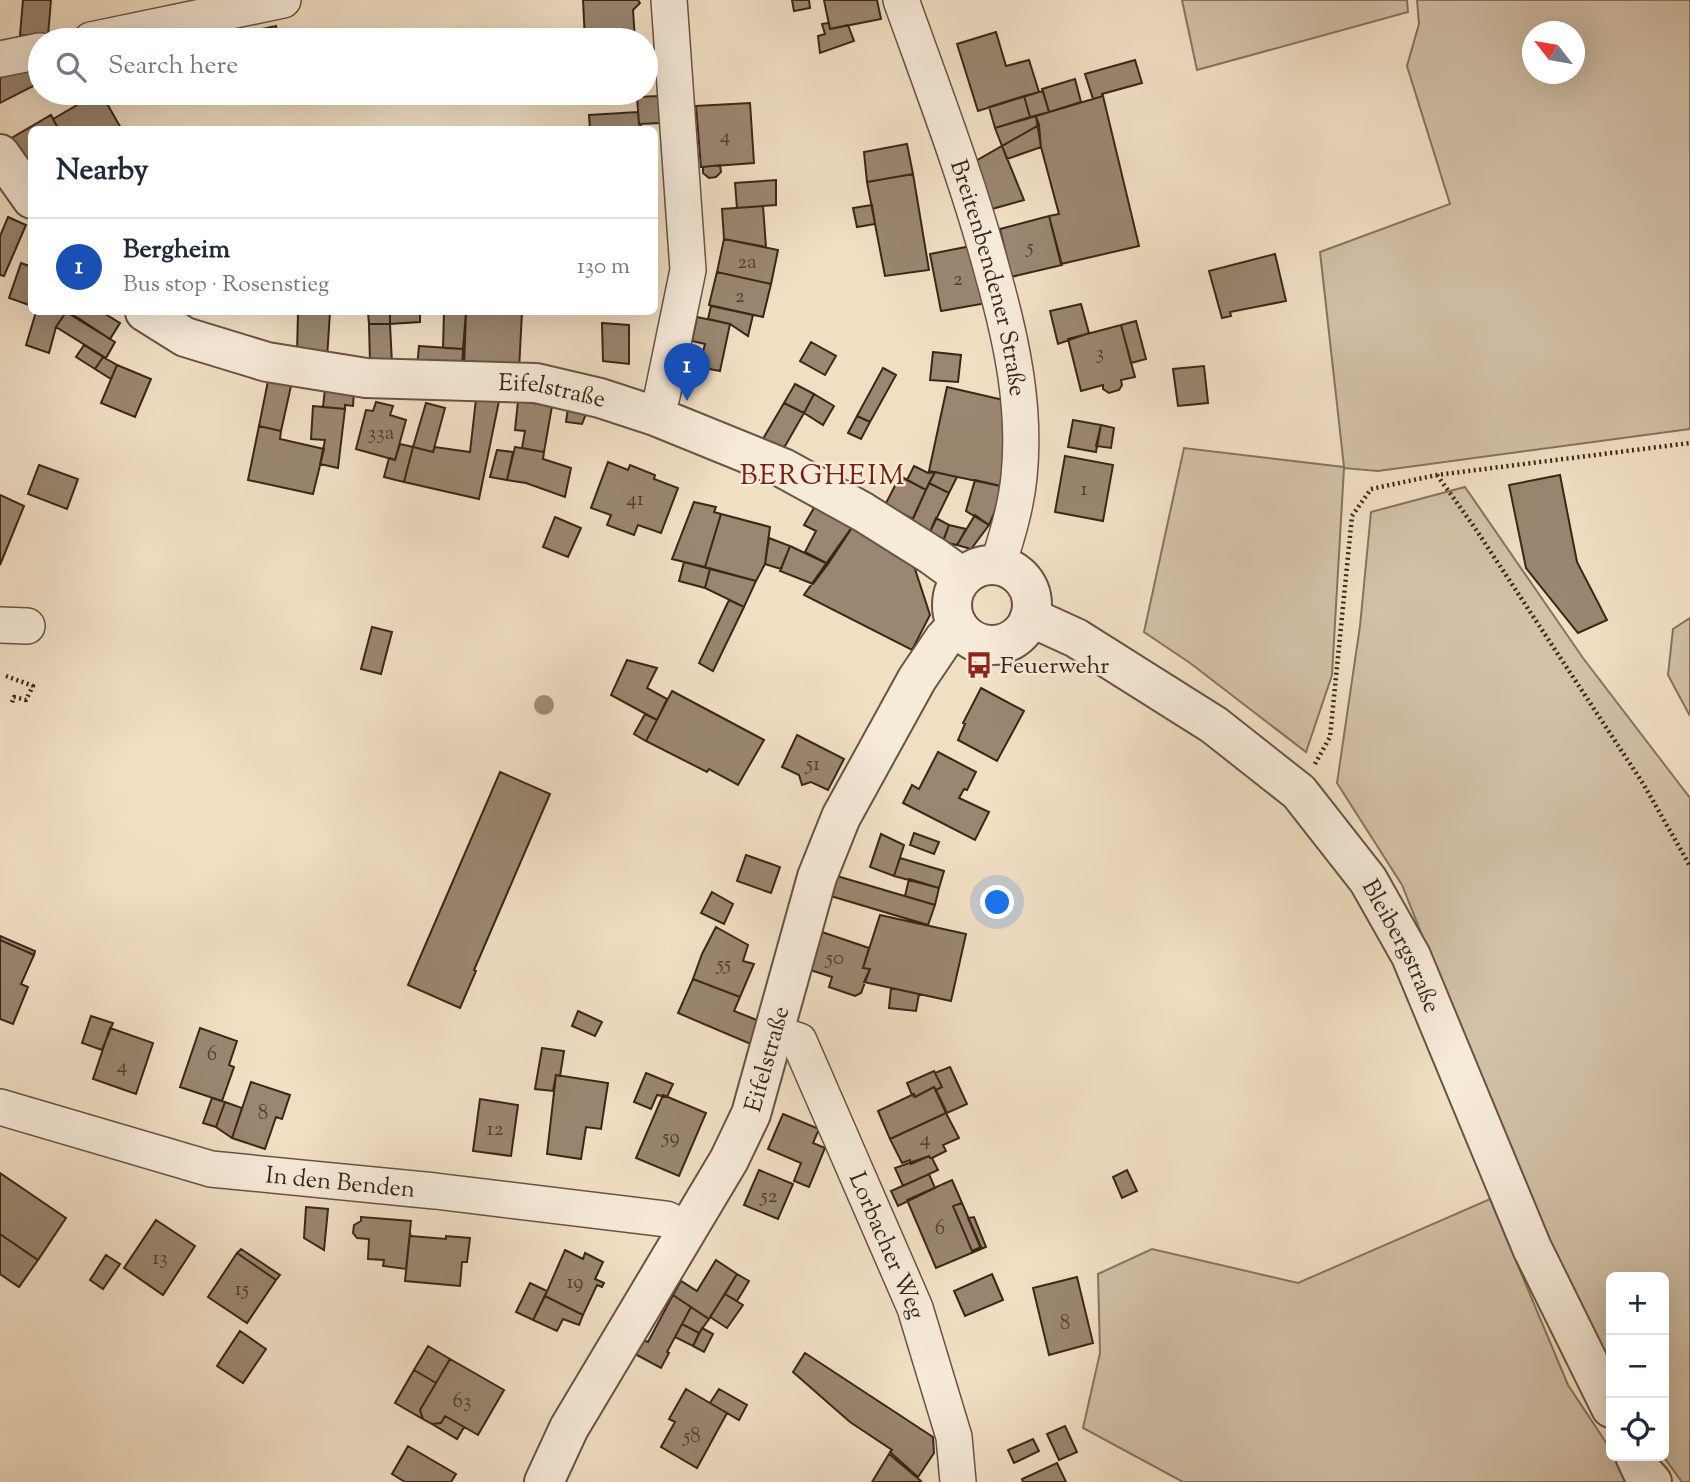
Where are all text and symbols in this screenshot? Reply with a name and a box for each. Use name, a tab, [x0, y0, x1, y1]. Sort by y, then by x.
north arrow	[1522, 21, 1585, 84]
search box	[28, 28, 658, 105]
icon: search	[52, 48, 90, 86]
text: Search here	[108, 48, 238, 85]
house number: 4	[720, 122, 730, 152]
text: Nearby	[56, 150, 148, 193]
street label: Breitenbendener Straße	[940, 155, 1033, 398]
text: Bergheim	[123, 232, 230, 269]
house number: 5	[1025, 233, 1034, 263]
house number: 2a	[737, 248, 757, 278]
text: 1	[75, 251, 83, 284]
text: 130 m	[577, 251, 630, 284]
house number: 2	[953, 265, 963, 295]
text: Bus stop · Rosenstieg	[123, 269, 329, 302]
house number: 2	[735, 282, 745, 312]
house number: 3	[1096, 339, 1104, 369]
pin: 1	[664, 343, 710, 401]
street label: Eifelstraße	[498, 367, 609, 418]
house number: 33a	[368, 419, 395, 449]
district label: BERGHEIM	[740, 457, 906, 497]
house number: 1	[1080, 475, 1088, 505]
house number: 41	[626, 485, 644, 515]
bus stop icon: Feuerwehr	[964, 650, 994, 680]
place label: Feuerwehr	[1000, 650, 1109, 684]
house number: 51	[805, 750, 820, 780]
street label: Bleibergstraße	[1352, 874, 1448, 1019]
your location	[980, 885, 1014, 919]
house number: 50	[825, 944, 844, 974]
house number: 55	[716, 950, 731, 980]
street label: Eifelstraße	[737, 1002, 799, 1116]
house number: 6	[207, 1040, 217, 1070]
house number: 4	[117, 1052, 127, 1082]
house number: 8	[258, 1099, 268, 1129]
house number: 12	[487, 1115, 504, 1145]
house number: 59	[661, 1123, 680, 1153]
house number: 4	[920, 1125, 930, 1155]
street label: In den Benden	[264, 1159, 417, 1208]
street label: Lorbacher Weg	[839, 1167, 932, 1324]
house number: 52	[759, 1182, 778, 1212]
house number: 6	[935, 1214, 945, 1244]
house number: 13	[152, 1244, 168, 1274]
house number: 19	[566, 1268, 584, 1298]
map controls	[1606, 1272, 1669, 1461]
button: +	[1606, 1272, 1669, 1335]
house number: 15	[235, 1275, 249, 1305]
house number: 8	[1060, 1309, 1070, 1339]
button: −	[1606, 1335, 1669, 1398]
house number: 63	[453, 1387, 471, 1417]
button: locate	[1606, 1398, 1669, 1461]
house number: 58	[682, 1422, 701, 1452]

